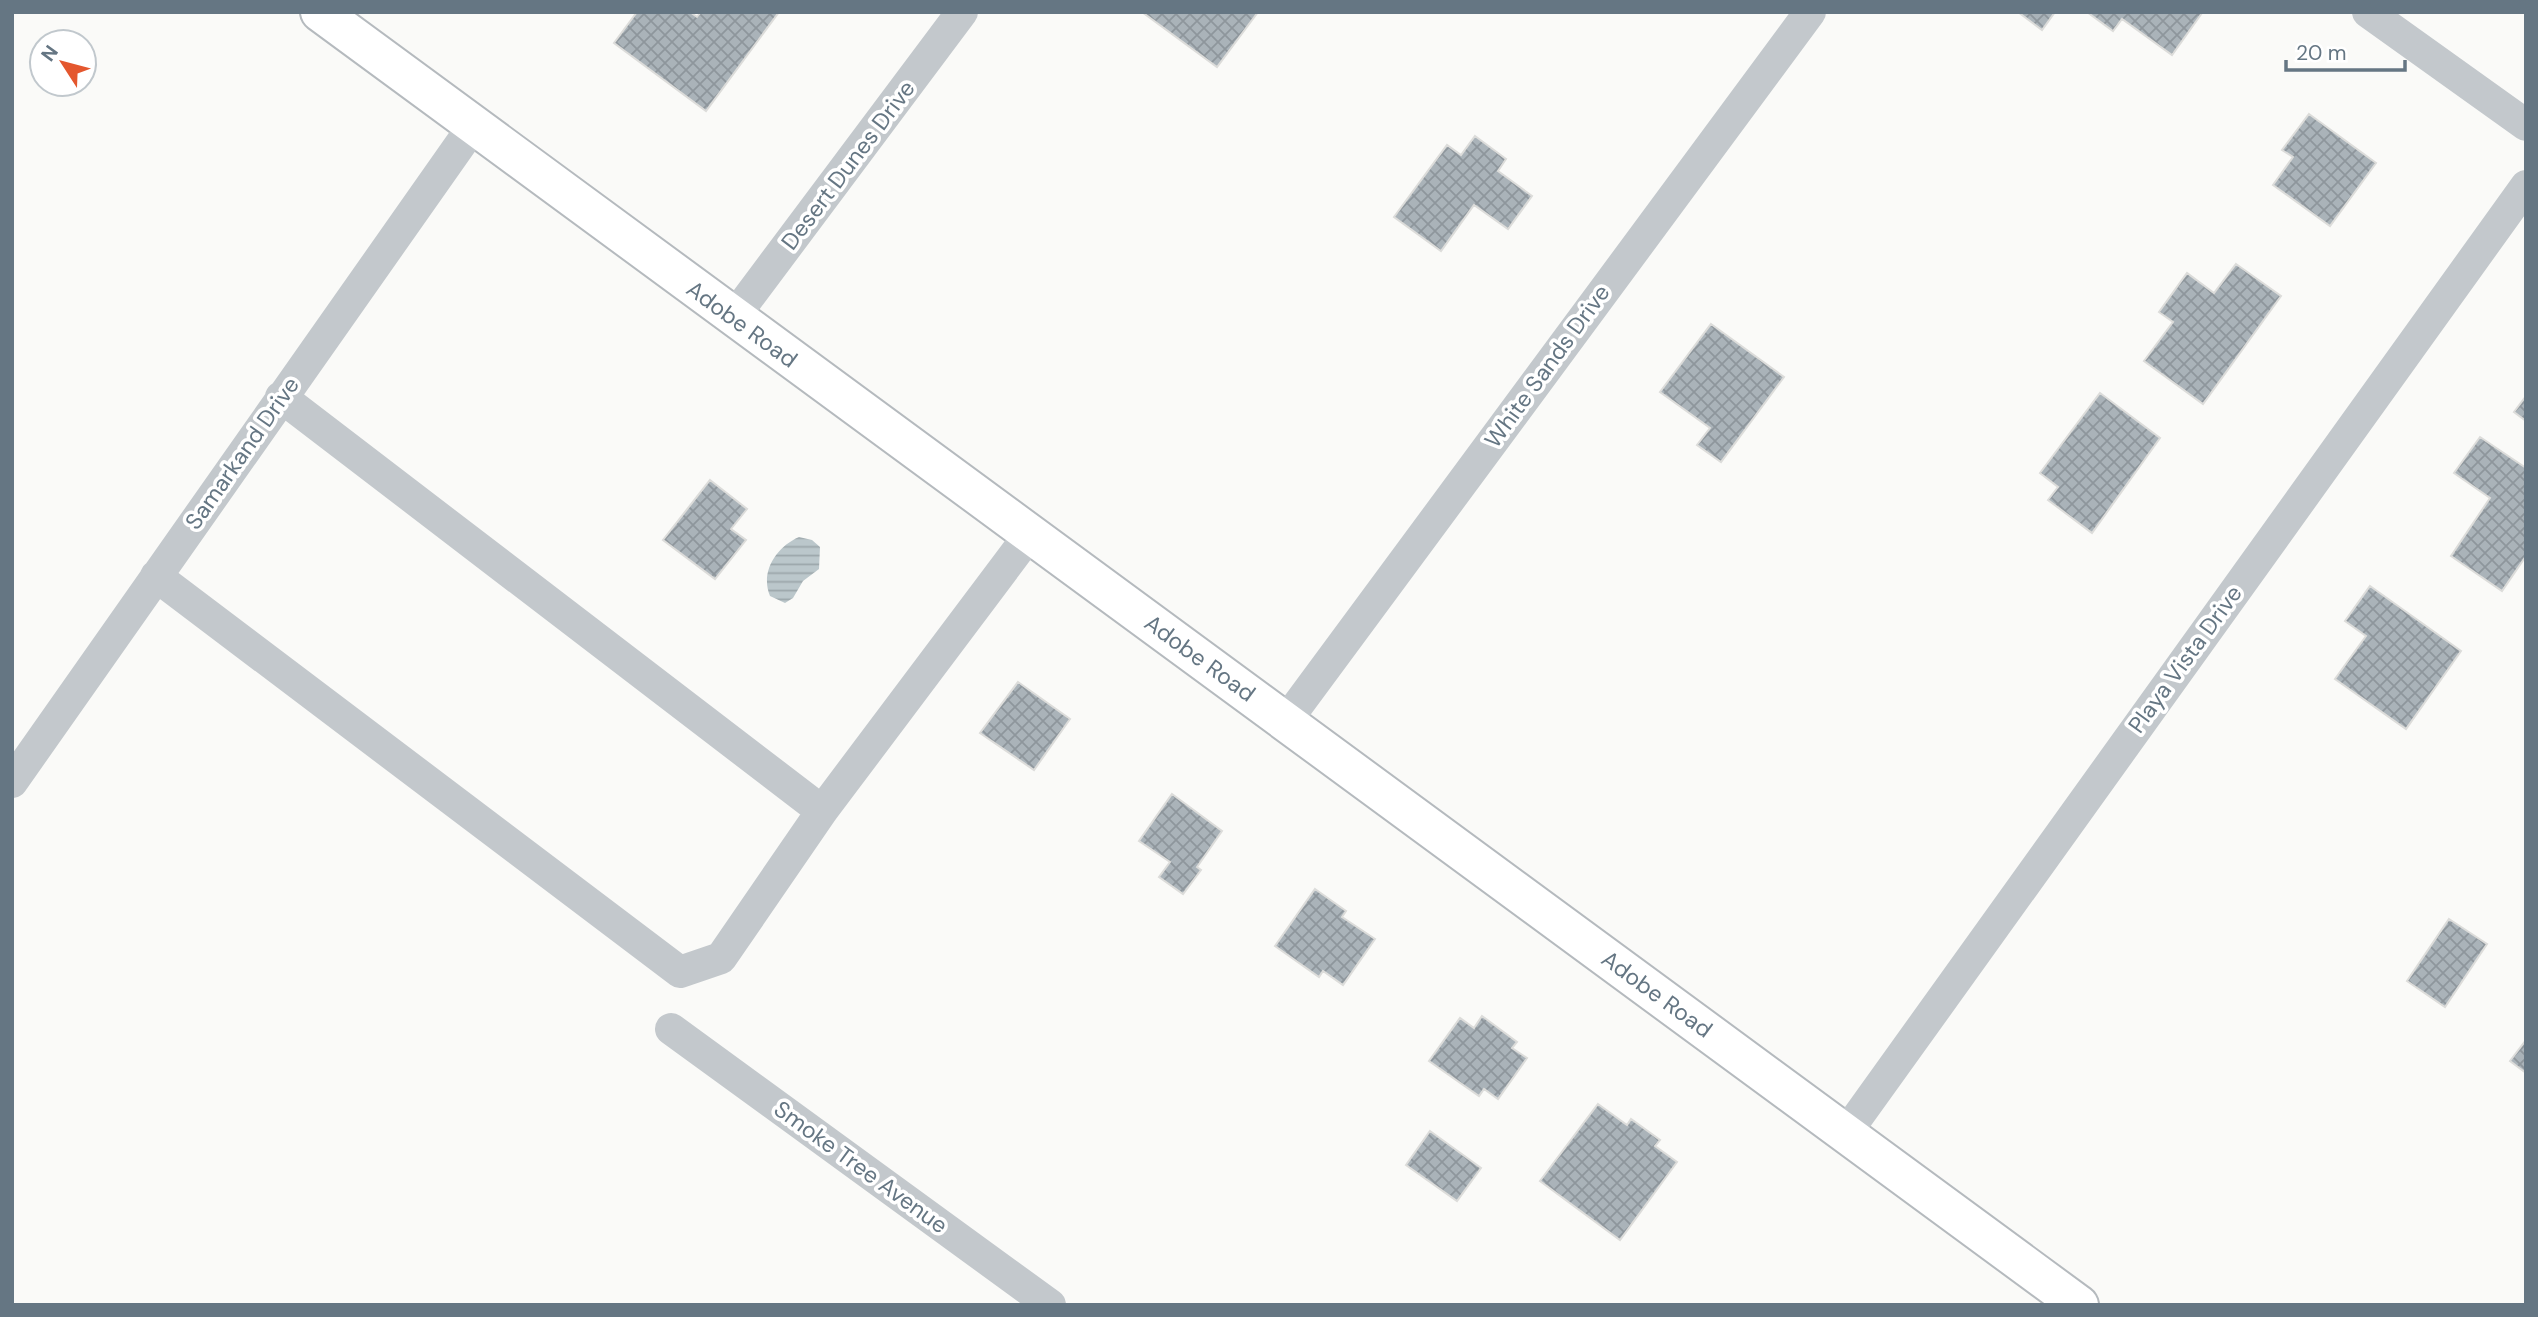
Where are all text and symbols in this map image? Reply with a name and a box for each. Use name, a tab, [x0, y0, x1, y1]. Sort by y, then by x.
north arrow	[28, 28, 98, 98]
scale bar	[2286, 28, 2405, 72]
text: 20 m	[2296, 39, 2347, 67]
text: N	[35, 40, 64, 66]
street label: Desert Dunes Drive	[774, 74, 922, 256]
street label: Adobe Road	[681, 274, 803, 374]
street label: White Sands Drive	[1478, 279, 1616, 453]
street label: Samarkand Drive	[178, 371, 306, 535]
street label: Playa Vista Drive	[2121, 579, 2249, 739]
street label: Adobe Road	[1139, 608, 1261, 708]
street label: Adobe Road	[1596, 944, 1718, 1044]
street label: Smoke Tree Avenue	[768, 1094, 954, 1240]

